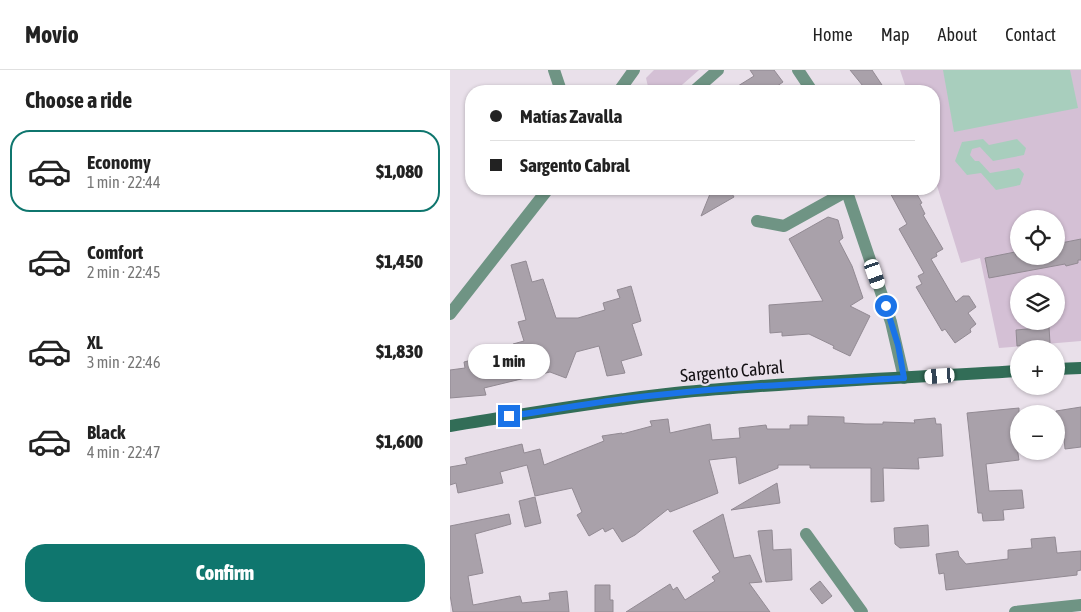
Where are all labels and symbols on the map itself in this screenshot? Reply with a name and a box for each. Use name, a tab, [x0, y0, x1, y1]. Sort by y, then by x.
car	[863, 257, 886, 291]
route start	[875, 295, 897, 317]
callout: 1 min	[468, 344, 550, 378]
street label: Sargento Cabral	[679, 356, 785, 386]
car	[924, 367, 955, 385]
route end	[498, 405, 520, 427]

